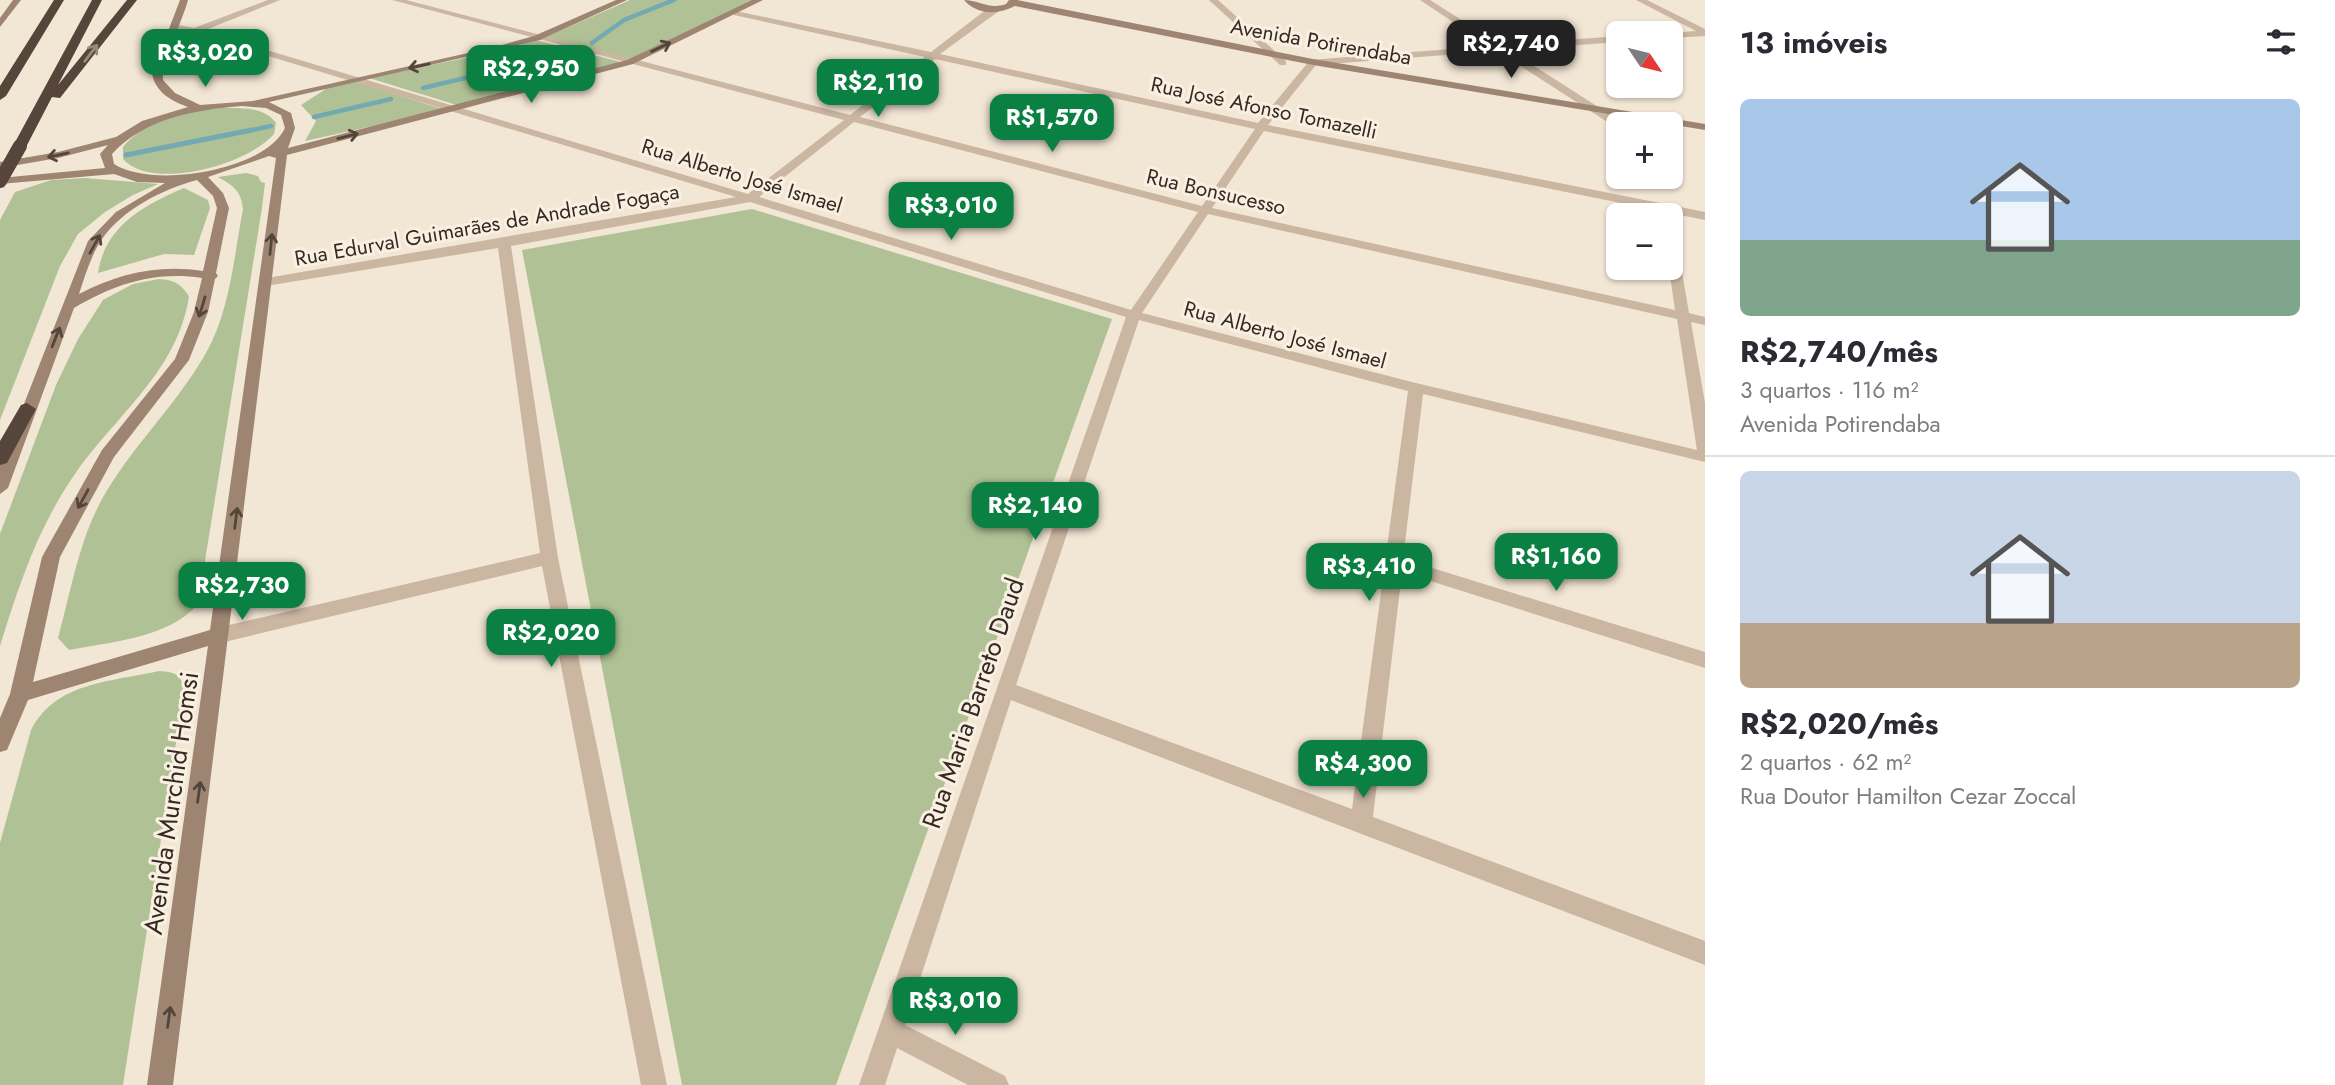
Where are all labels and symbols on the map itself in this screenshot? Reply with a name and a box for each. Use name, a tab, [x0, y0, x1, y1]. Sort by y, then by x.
street label: Avenida Potirendaba	[1228, 11, 1414, 73]
pin: R$2,740	[1446, 20, 1576, 80]
north arrow	[1606, 21, 1684, 98]
pin: R$3,020	[140, 29, 270, 89]
one-way arrow	[650, 40, 671, 53]
one-way arrow	[83, 44, 98, 63]
pin: R$2,950	[466, 46, 596, 105]
one-way arrow	[408, 60, 431, 74]
pin: R$2,110	[813, 60, 943, 119]
street label: Rua José Afonso Tomazelli	[1148, 69, 1380, 147]
pin: R$1,570	[987, 94, 1117, 154]
one-way arrow	[336, 129, 359, 142]
street label: Rua Alberto José Ismael	[638, 131, 846, 221]
one-way arrow	[47, 148, 70, 162]
street label: Rua Bonsucesso	[1143, 161, 1289, 223]
street label: Rua Edurval Guimarães de Andrade Fogaça	[292, 176, 682, 274]
pin: R$3,010	[886, 182, 1016, 242]
one-way arrow	[264, 233, 277, 255]
one-way arrow	[88, 234, 102, 254]
street label: Rua Alberto José Ismael	[1180, 294, 1390, 376]
one-way arrow	[194, 296, 207, 318]
one-way arrow	[50, 326, 63, 348]
pin: R$2,140	[970, 482, 1100, 542]
one-way arrow	[76, 488, 90, 508]
one-way arrow	[229, 507, 242, 530]
pin: R$1,160	[1491, 534, 1621, 593]
pin: R$3,410	[1304, 544, 1434, 603]
pin: R$2,730	[177, 562, 307, 622]
street label: Rua Maria Barreto Daud	[912, 573, 1034, 833]
pin: R$2,020	[486, 610, 616, 669]
street label: Avenida Murchid Homsi	[134, 669, 208, 937]
pin: R$4,300	[1298, 740, 1428, 800]
one-way arrow	[193, 781, 206, 804]
pin: R$3,010	[890, 978, 1020, 1037]
one-way arrow	[163, 1007, 176, 1029]

